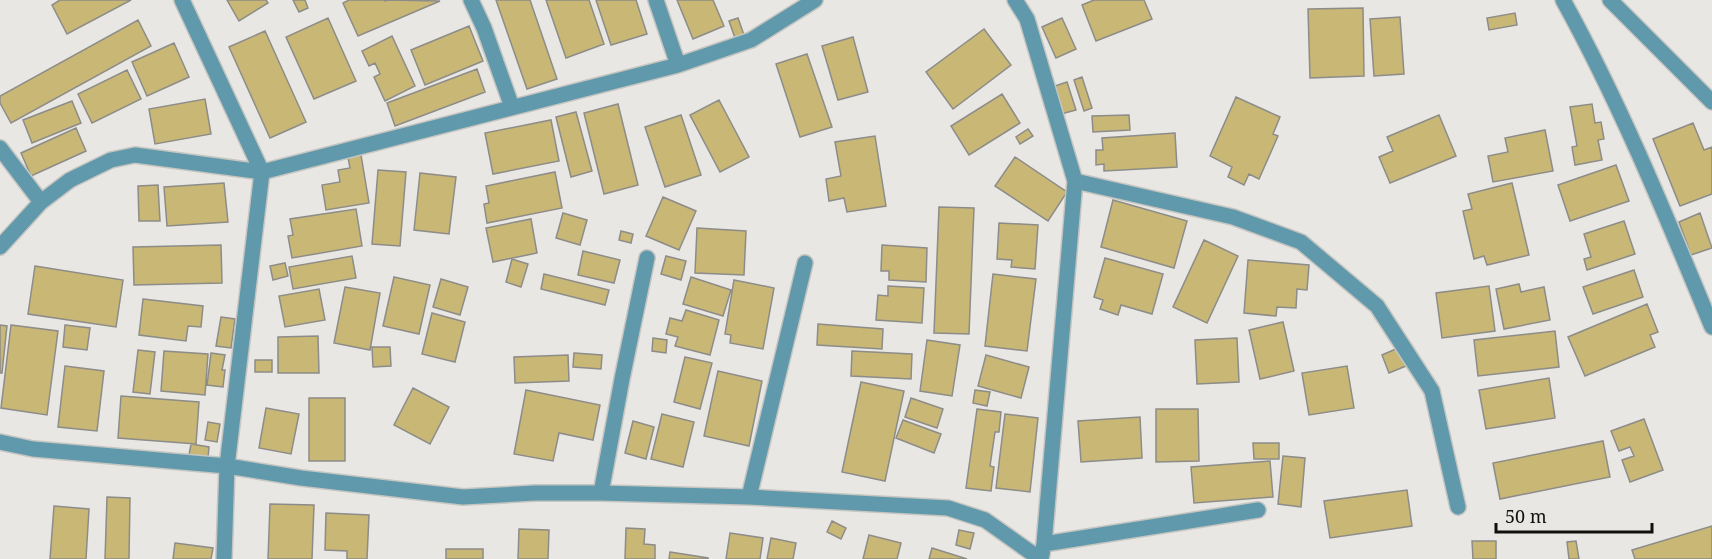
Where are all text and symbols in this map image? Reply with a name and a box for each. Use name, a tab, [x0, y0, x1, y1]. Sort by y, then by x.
scale bar	[1496, 496, 1652, 534]
text: 50 m	[1505, 504, 1547, 528]

